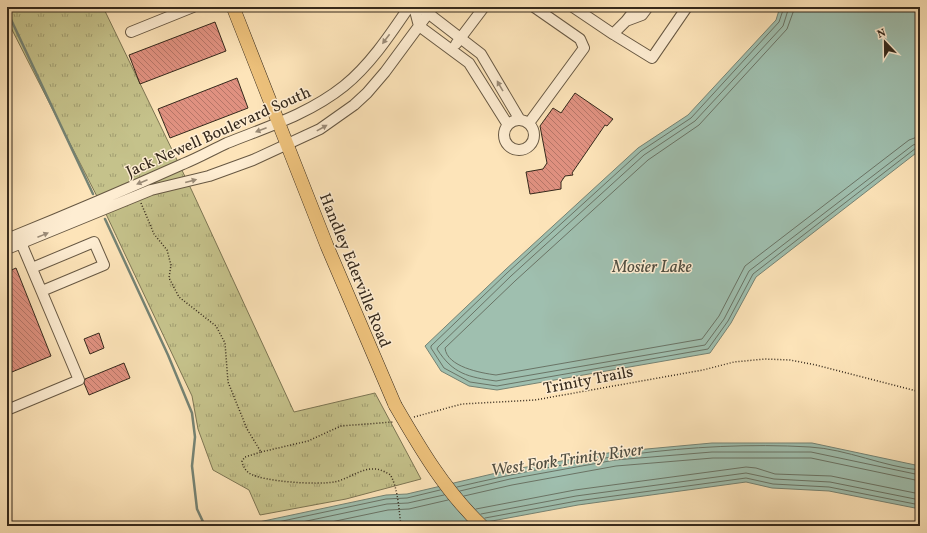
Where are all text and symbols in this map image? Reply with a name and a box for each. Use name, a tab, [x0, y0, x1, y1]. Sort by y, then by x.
north arrow	[865, 22, 905, 62]
text: N	[875, 26, 888, 43]
one-way arrow	[382, 33, 391, 44]
one-way arrow	[497, 80, 504, 92]
street label: Jack Newell Boulevard South	[123, 82, 315, 184]
one-way arrow	[316, 124, 328, 131]
one-way arrow	[255, 128, 267, 134]
one-way arrow	[185, 178, 198, 184]
one-way arrow	[136, 179, 147, 185]
street label: Handley Ederville Road	[313, 190, 395, 351]
one-way arrow	[38, 231, 50, 237]
water label: Mosier Lake	[611, 256, 693, 279]
street label: Trinity Trails	[542, 361, 635, 400]
water label: West Fork Trinity River	[489, 438, 646, 483]

